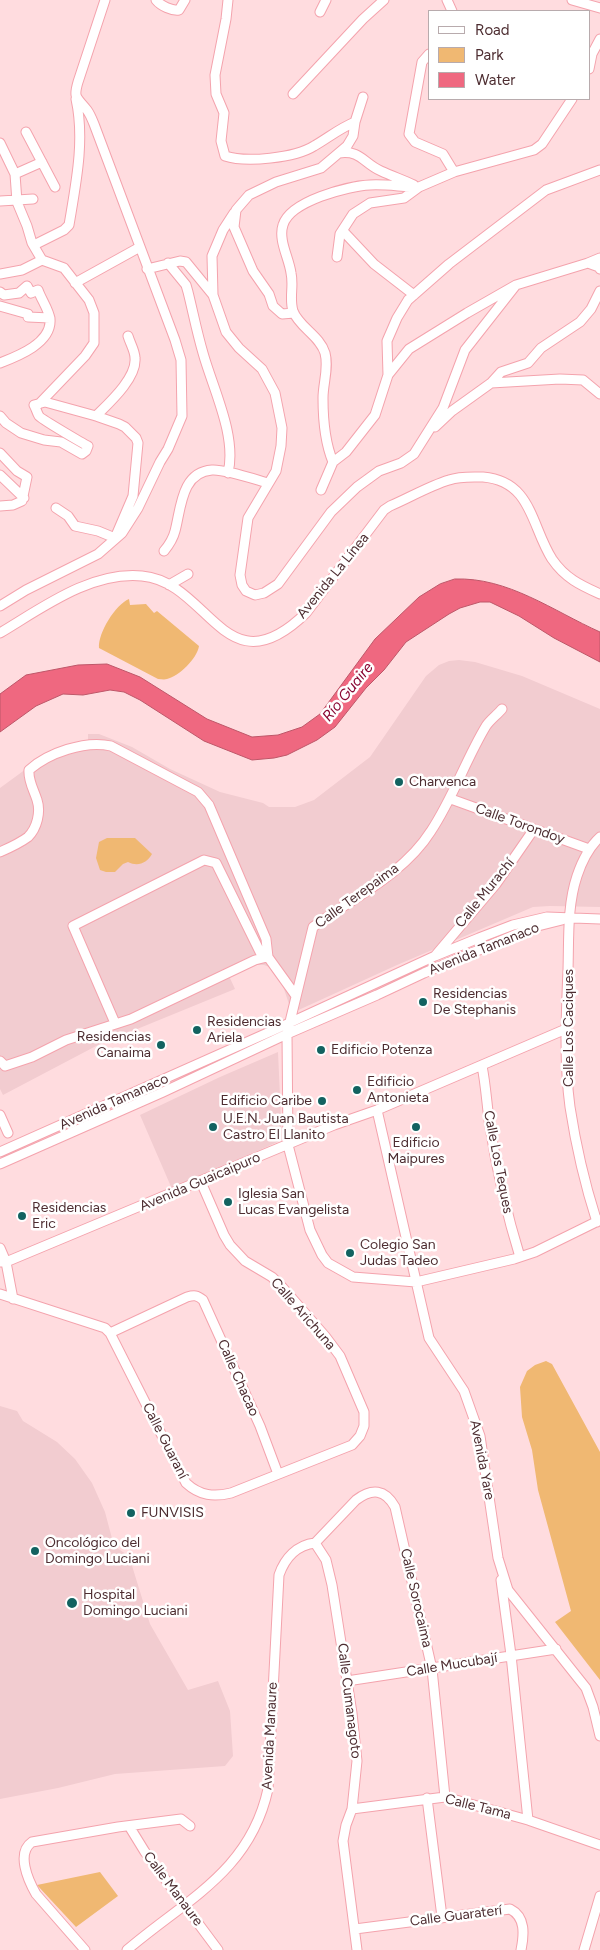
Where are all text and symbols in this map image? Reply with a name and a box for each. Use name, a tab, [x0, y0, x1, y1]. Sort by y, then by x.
legend	[428, 10, 590, 100]
text: Road	[475, 21, 510, 39]
text: Park	[475, 46, 504, 64]
text: Water	[475, 71, 515, 89]
street label: Avenida La Línea	[293, 530, 373, 622]
water label: Río Guaire	[319, 659, 377, 725]
place label: Charvenca	[409, 774, 476, 790]
marker: Charvenca	[393, 776, 405, 788]
street label: Calle Torondoy	[473, 800, 567, 848]
street label: Calle Murachí	[452, 855, 518, 931]
street label: Calle Terepaima	[312, 860, 402, 932]
street label: Avenida Tamanaco	[426, 919, 542, 979]
street label: Calle Los Caciques	[561, 969, 577, 1087]
place label: Residencias De Stephanis	[433, 986, 516, 1019]
marker: Residencias De Stephanis	[417, 996, 429, 1008]
place label: Residencias Ariela	[207, 1014, 281, 1046]
marker: Residencias Ariela	[191, 1024, 203, 1036]
place label: Residencias Canaima	[77, 1029, 151, 1062]
marker: Residencias Canaima	[155, 1039, 167, 1051]
place label: Edificio Potenza	[331, 1042, 432, 1058]
marker: Edificio Potenza	[315, 1044, 327, 1056]
street label: Avenida Tamanaco	[57, 1070, 171, 1134]
place label: Edificio Antonieta	[367, 1074, 429, 1106]
marker: Edificio Antonieta	[351, 1084, 363, 1096]
place label: Edificio Caribe	[220, 1093, 312, 1109]
marker: Edificio Caribe	[316, 1095, 328, 1107]
street label: Calle Los Teques	[480, 1109, 516, 1215]
place label: U.E.N. Juan Bautista Castro El Llanito	[223, 1111, 349, 1144]
marker: U.E.N. Juan Bautista Castro El Llanito	[207, 1121, 219, 1133]
marker: Edificio Maipures	[410, 1121, 422, 1133]
place label: Edificio Maipures	[387, 1135, 445, 1168]
street label: Avenida Guaicaipuro	[137, 1149, 263, 1215]
place label: Iglesia San Lucas Evangelista	[238, 1186, 349, 1218]
marker: Iglesia San Lucas Evangelista	[222, 1196, 234, 1208]
place label: Residencias Eric	[32, 1200, 106, 1232]
marker: Residencias Eric	[16, 1210, 28, 1222]
place label: Colegio San Judas Tadeo	[360, 1237, 438, 1270]
marker: Colegio San Judas Tadeo	[344, 1247, 356, 1259]
street label: Calle Arichuna	[267, 1274, 339, 1354]
street label: Calle Chacao	[214, 1337, 262, 1419]
street label: Calle Guaraní	[139, 1400, 191, 1482]
street label: Avenida Yare	[466, 1419, 498, 1501]
place label: FUNVISIS	[141, 1505, 204, 1521]
marker: FUNVISIS	[125, 1507, 137, 1519]
place label: Oncológico del Domingo Luciani	[45, 1535, 150, 1568]
marker: Oncológico del Domingo Luciani	[29, 1545, 41, 1557]
street label: Calle Sorocaima	[396, 1547, 436, 1649]
place label: Hospital Domingo Luciani	[83, 1587, 188, 1620]
marker: Hospital Domingo Luciani	[65, 1596, 79, 1610]
street label: Calle Cumanagoto	[334, 1642, 364, 1760]
street label: Calle Mucubají	[405, 1650, 499, 1680]
street label: Avenida Manaure	[259, 1682, 281, 1790]
street label: Calle Tama	[443, 1791, 513, 1823]
street label: Calle Manaure	[140, 1849, 206, 1929]
street label: Calle Guaraterí	[409, 1902, 503, 1930]

